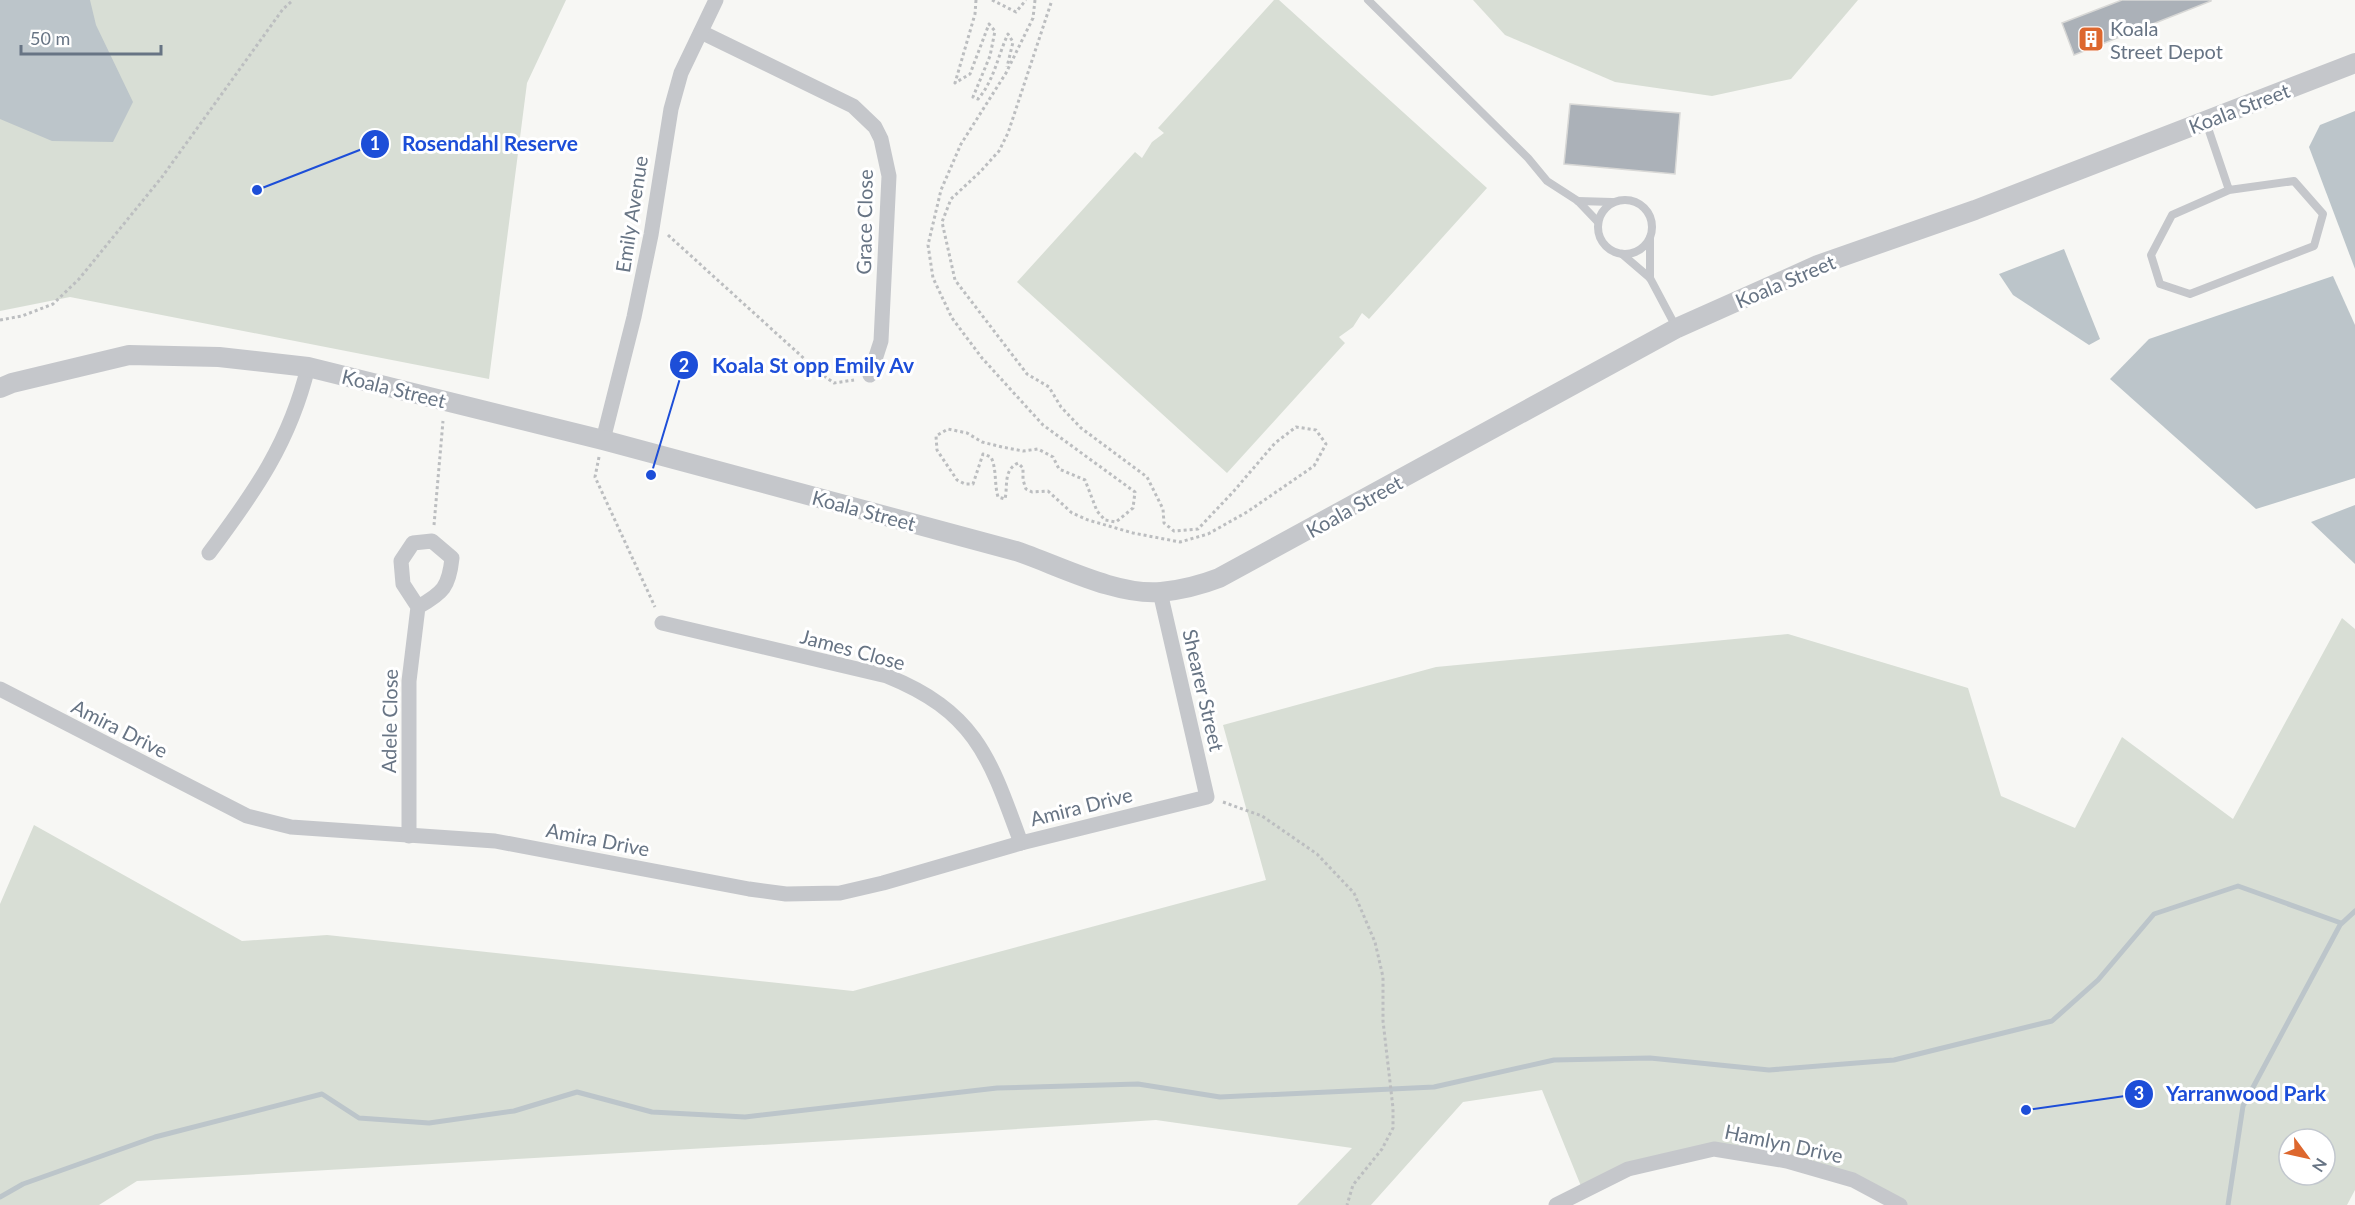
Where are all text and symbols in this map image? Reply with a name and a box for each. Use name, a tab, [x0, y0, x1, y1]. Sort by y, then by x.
place label: Koala Street Depot	[2110, 16, 2223, 63]
scale bar	[21, 18, 160, 56]
building icon: Koala Street Depot	[2076, 24, 2106, 54]
text: 50 m	[30, 27, 70, 49]
street label: Koala Street	[2185, 78, 2293, 138]
callout: Rosendahl Reserve	[360, 125, 590, 164]
text: Rosendahl Reserve	[402, 130, 578, 155]
text: 1	[370, 132, 380, 154]
street label: Emily Avenue	[610, 154, 652, 274]
street label: Grace Close	[851, 169, 877, 275]
street label: Koala Street	[1731, 249, 1839, 313]
callout: Koala St opp Emily Av	[669, 346, 927, 385]
text: Koala St opp Emily Av	[712, 352, 914, 377]
text: 2	[679, 354, 689, 376]
street label: Koala Street	[340, 364, 448, 412]
street label: Koala Street	[1302, 470, 1406, 542]
street label: Koala Street	[810, 485, 918, 535]
street label: James Close	[798, 624, 908, 674]
street label: Shearer Street	[1178, 627, 1230, 753]
street label: Adele Close	[376, 669, 402, 773]
street label: Amira Drive	[68, 694, 172, 762]
street label: Amira Drive	[1027, 782, 1135, 830]
street label: Amira Drive	[544, 817, 652, 861]
callout: Yarranwood Park	[2124, 1075, 2338, 1114]
text: Yarranwood Park	[2165, 1080, 2327, 1105]
text: 3	[2134, 1082, 2144, 1104]
street label: Hamlyn Drive	[1723, 1119, 1845, 1167]
north arrow	[2277, 1127, 2337, 1187]
text: N	[2309, 1155, 2331, 1176]

